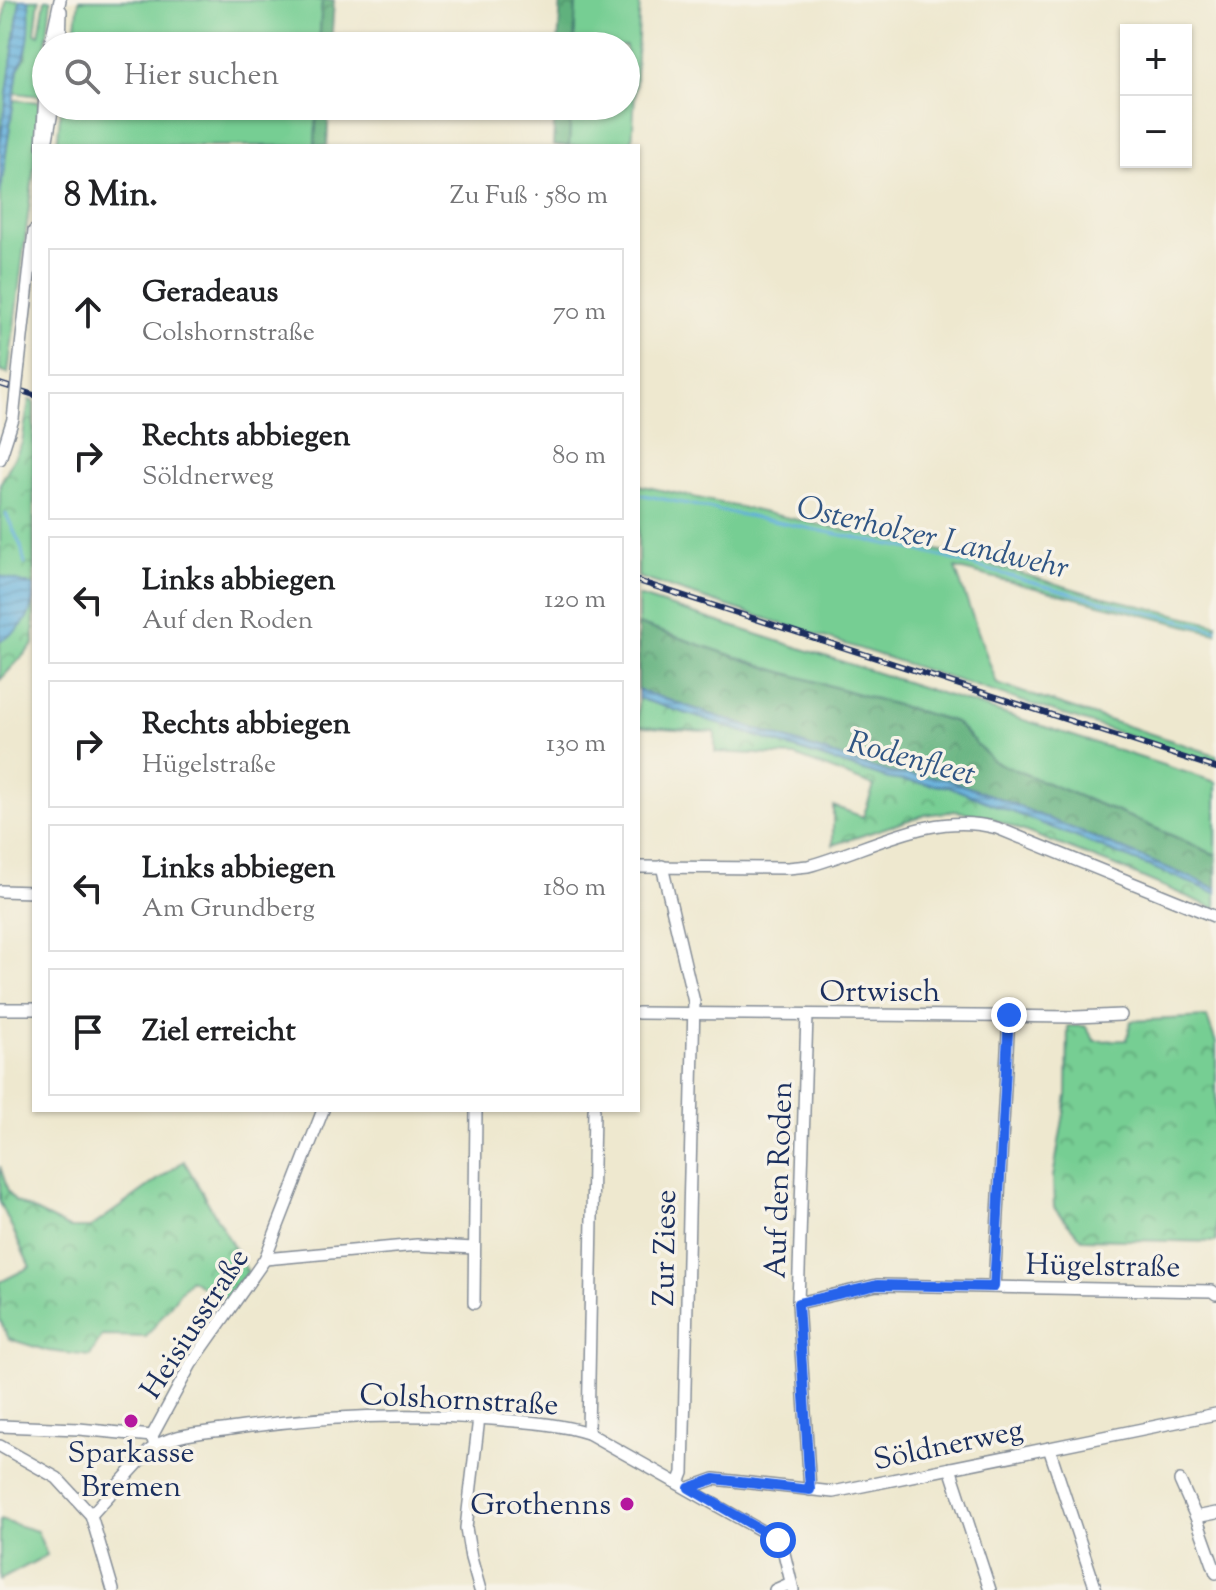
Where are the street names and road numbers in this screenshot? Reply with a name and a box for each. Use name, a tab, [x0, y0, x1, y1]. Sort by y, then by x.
street label: Ortwisch	[820, 972, 941, 1015]
street label: Auf den Roden	[756, 1080, 805, 1280]
street label: Zur Ziese	[644, 1189, 689, 1307]
street label: Heisiusstraße	[131, 1240, 261, 1408]
street label: Hügelstraße	[1025, 1245, 1181, 1290]
street label: Colshornstraße	[358, 1375, 560, 1428]
street label: Söldnerweg	[870, 1410, 1027, 1483]

